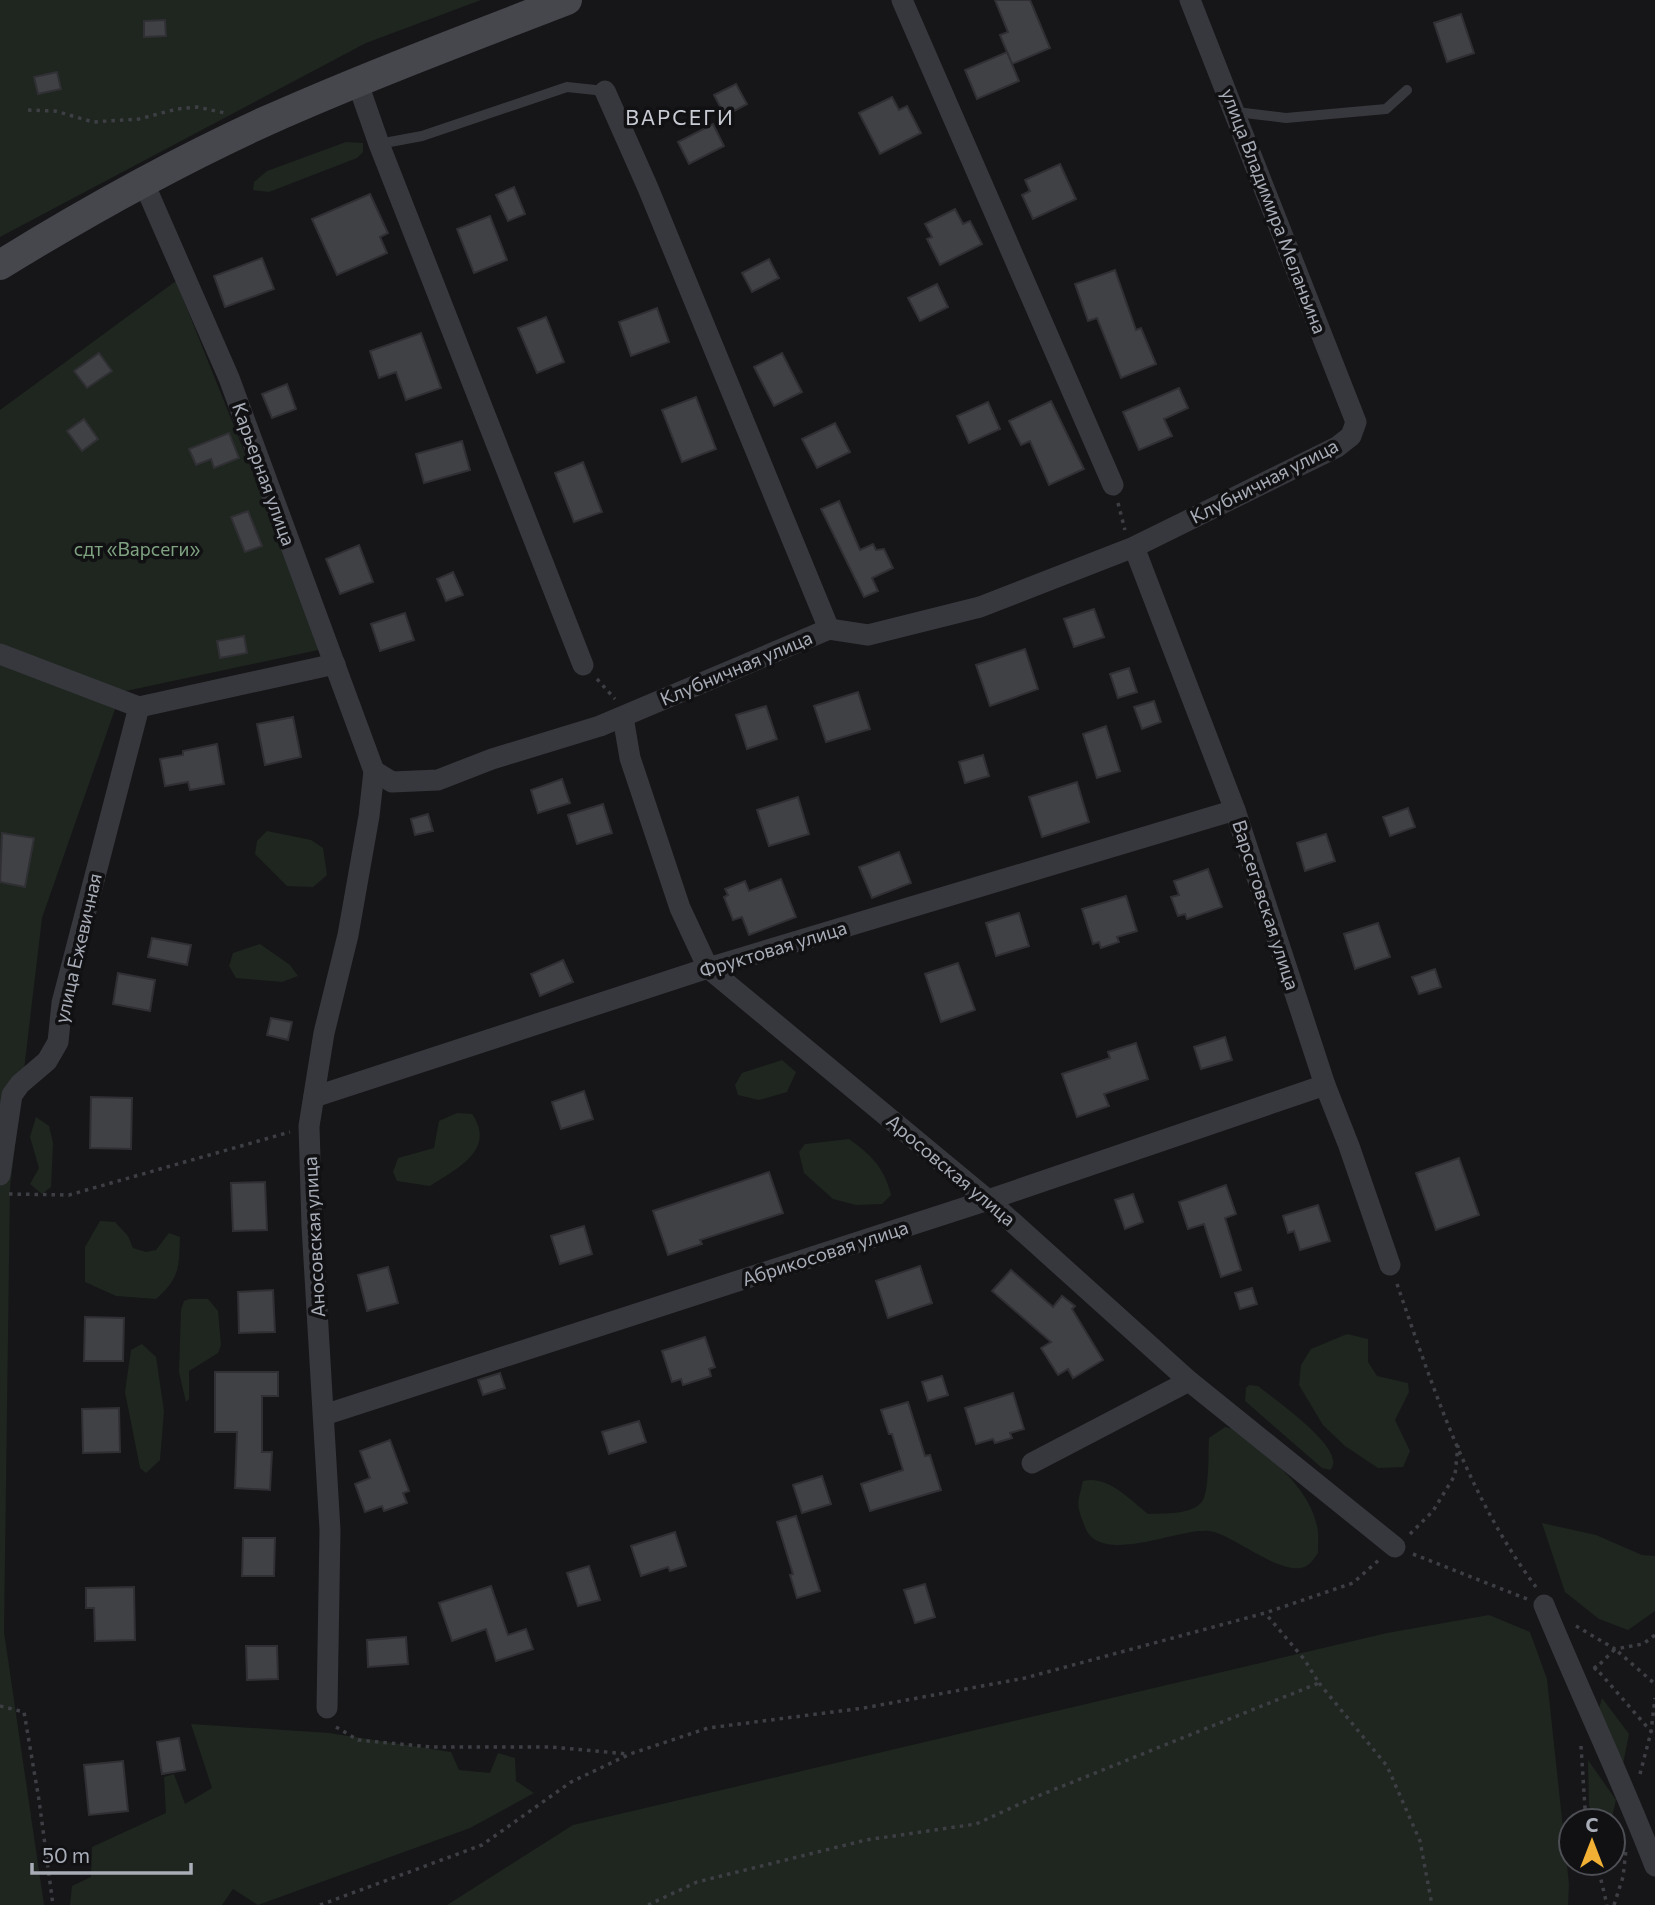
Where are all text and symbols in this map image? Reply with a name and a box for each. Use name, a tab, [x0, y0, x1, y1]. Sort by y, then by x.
street label: улица Владимира Меланьина	[1217, 85, 1332, 337]
district label: ВАРСЕГИ	[625, 104, 735, 129]
street label: Карьерная улица	[228, 399, 301, 549]
street label: Клубничная улица	[1186, 433, 1342, 528]
park label: сдт «Варсеги»	[74, 537, 200, 560]
street label: Клубничная улица	[656, 625, 815, 710]
street label: Варсеговская улица	[1228, 817, 1305, 993]
street label: улица Ежевичная	[49, 871, 106, 1025]
street label: Фруктовая улица	[696, 915, 849, 982]
street label: Аросовская улица	[882, 1109, 1021, 1230]
street label: Аносовская улица	[298, 1156, 329, 1318]
street label: Абрикосовая улица	[739, 1215, 911, 1290]
north arrow	[1557, 1807, 1627, 1877]
text: С	[1586, 1813, 1599, 1836]
scale bar	[32, 1832, 191, 1876]
text: 50 m	[42, 1842, 90, 1867]

